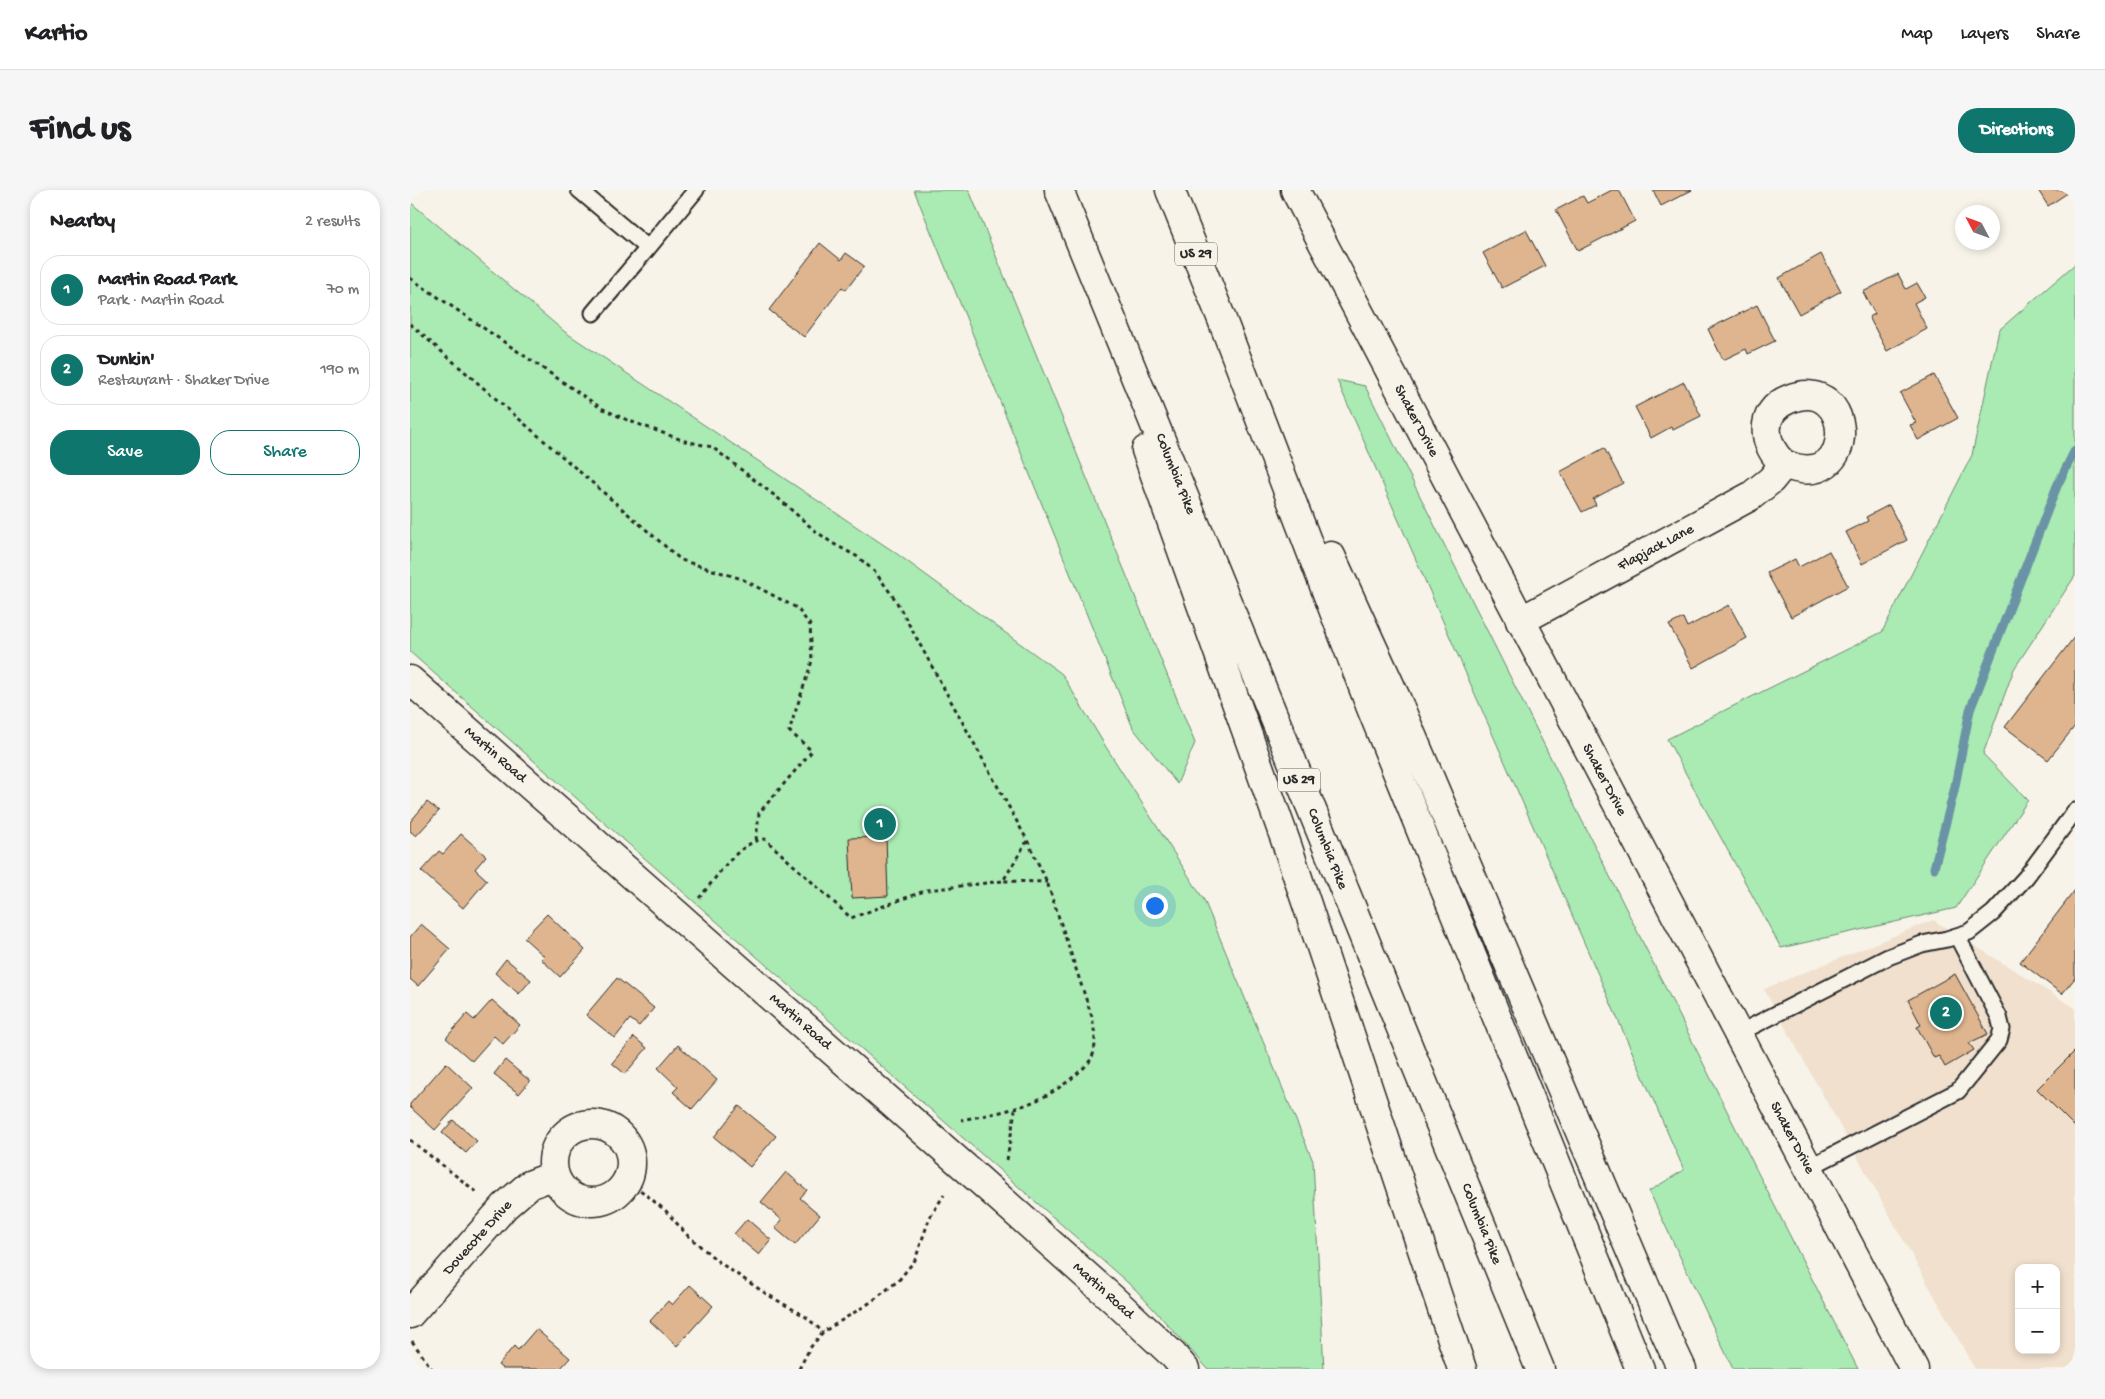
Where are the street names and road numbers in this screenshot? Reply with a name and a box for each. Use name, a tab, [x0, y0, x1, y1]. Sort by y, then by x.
road number: US 29	[1175, 242, 1217, 266]
street label: Shaker Drive	[1389, 382, 1443, 460]
street label: Columbia Pike	[1151, 431, 1200, 517]
street label: Flapjack Lane	[1614, 520, 1697, 576]
street label: Martin Road	[460, 723, 531, 788]
street label: Shaker Drive	[1577, 741, 1631, 819]
road number: US 29	[1278, 768, 1320, 792]
street label: Columbia Pike	[1303, 806, 1352, 892]
street label: Martin Road	[765, 990, 836, 1055]
street label: Shaker Drive	[1765, 1099, 1819, 1177]
street label: Columbia Pike	[1457, 1181, 1506, 1267]
street label: Dovecote Drive	[439, 1197, 517, 1280]
street label: Martin Road	[1068, 1259, 1138, 1324]

